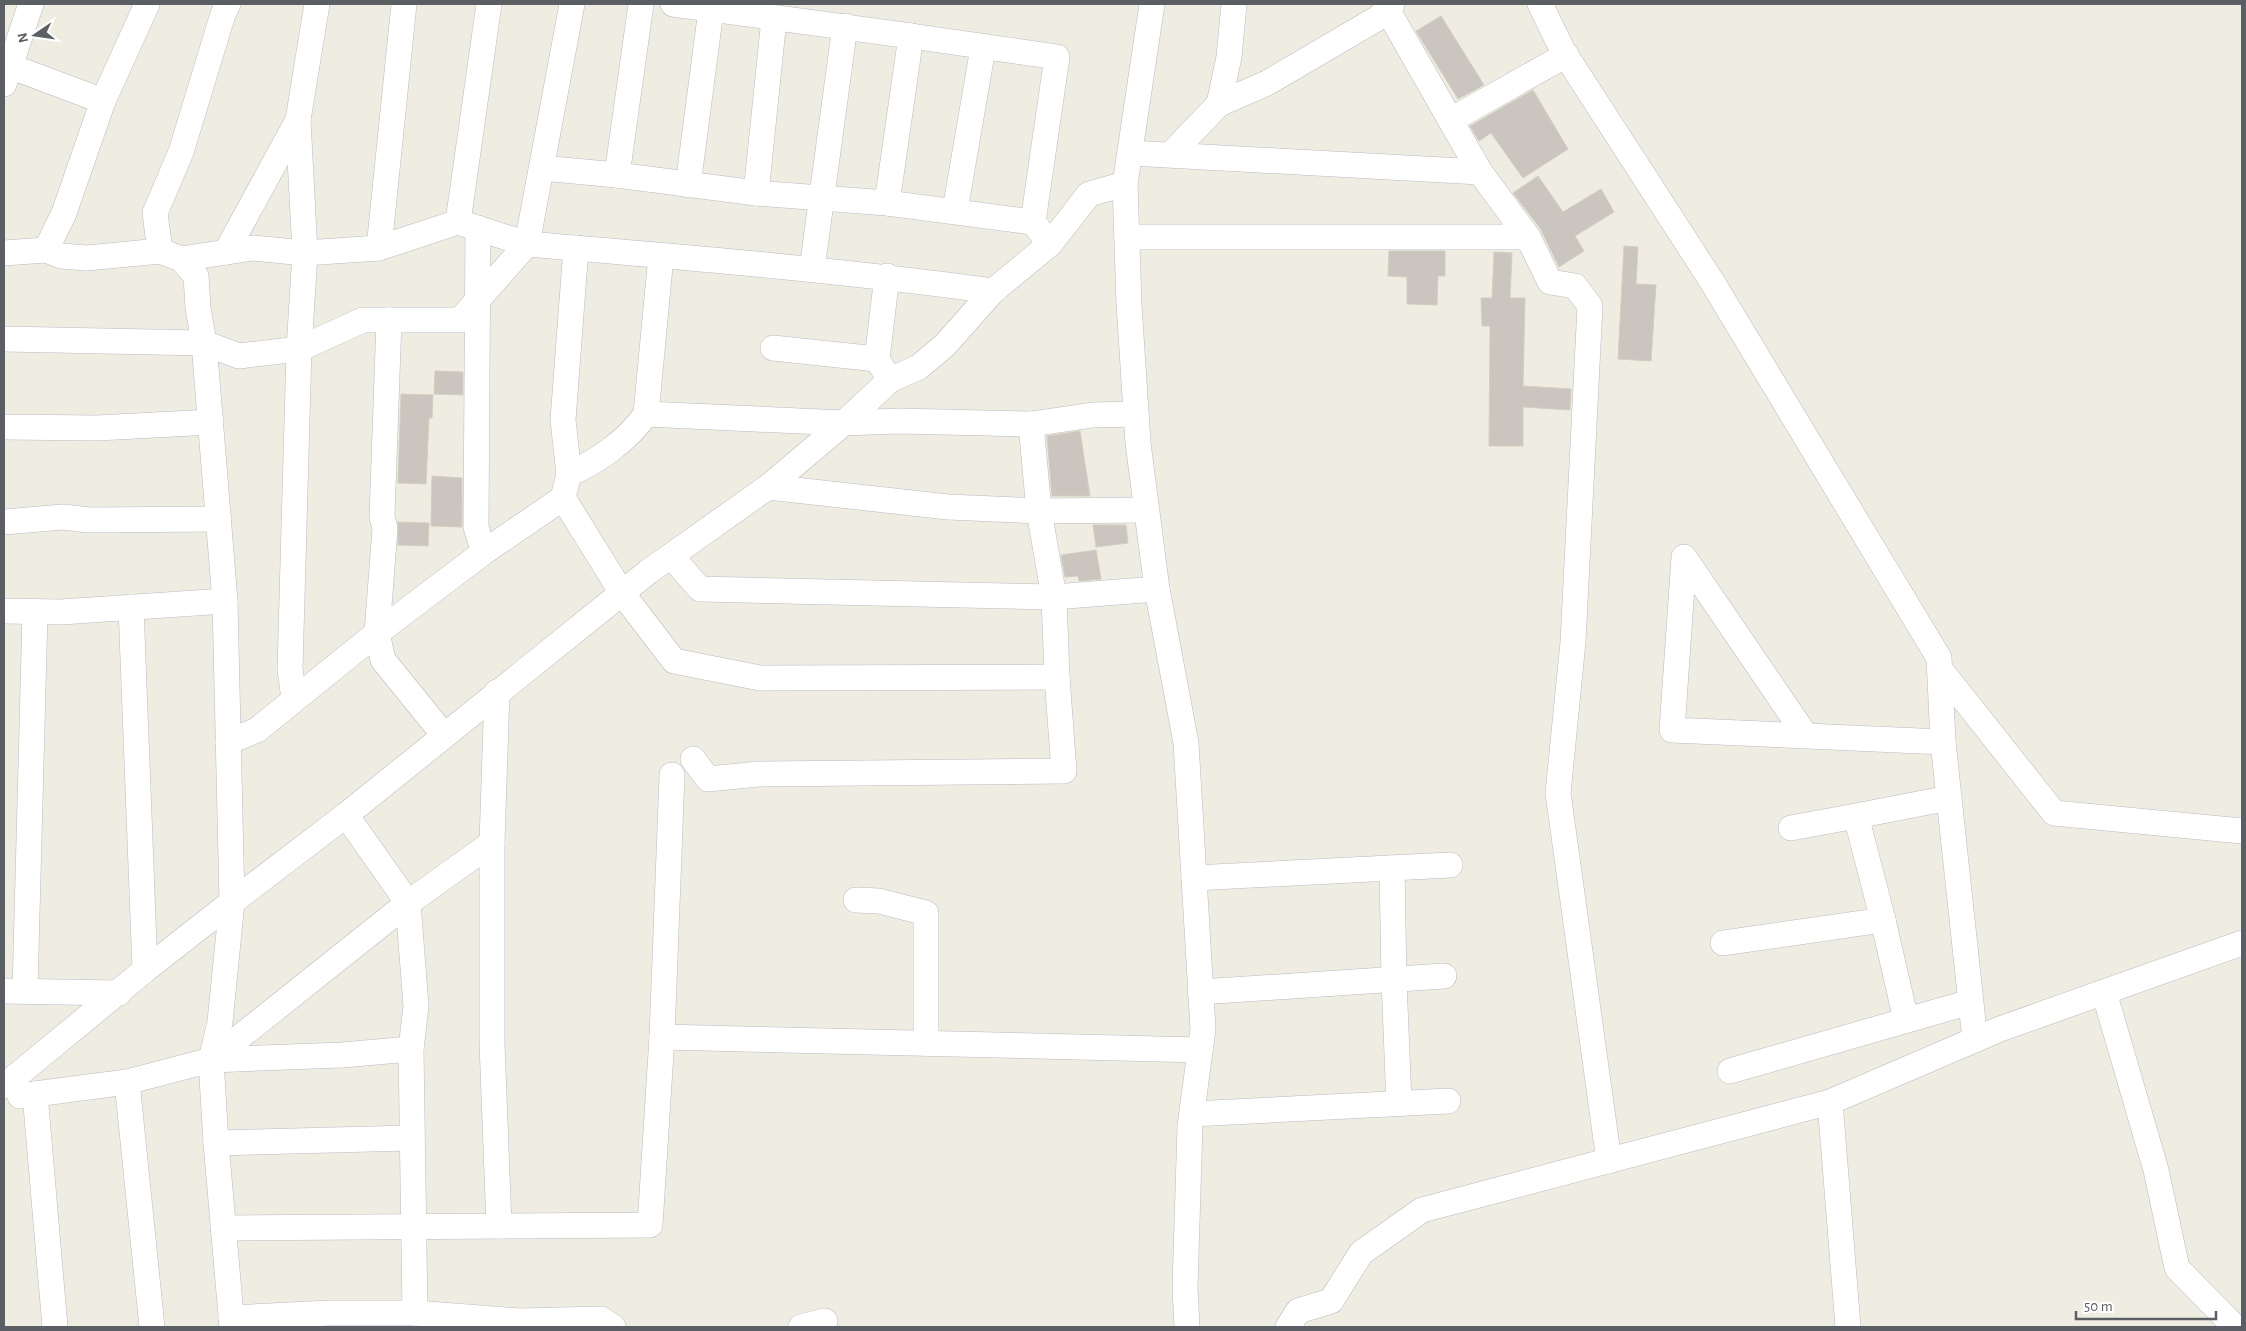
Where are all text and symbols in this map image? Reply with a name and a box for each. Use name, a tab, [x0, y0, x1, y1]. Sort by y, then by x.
north arrow	[10, 10, 60, 60]
text: N	[15, 31, 31, 44]
scale bar	[2076, 1288, 2216, 1320]
text: 50 m	[2084, 1299, 2113, 1314]

